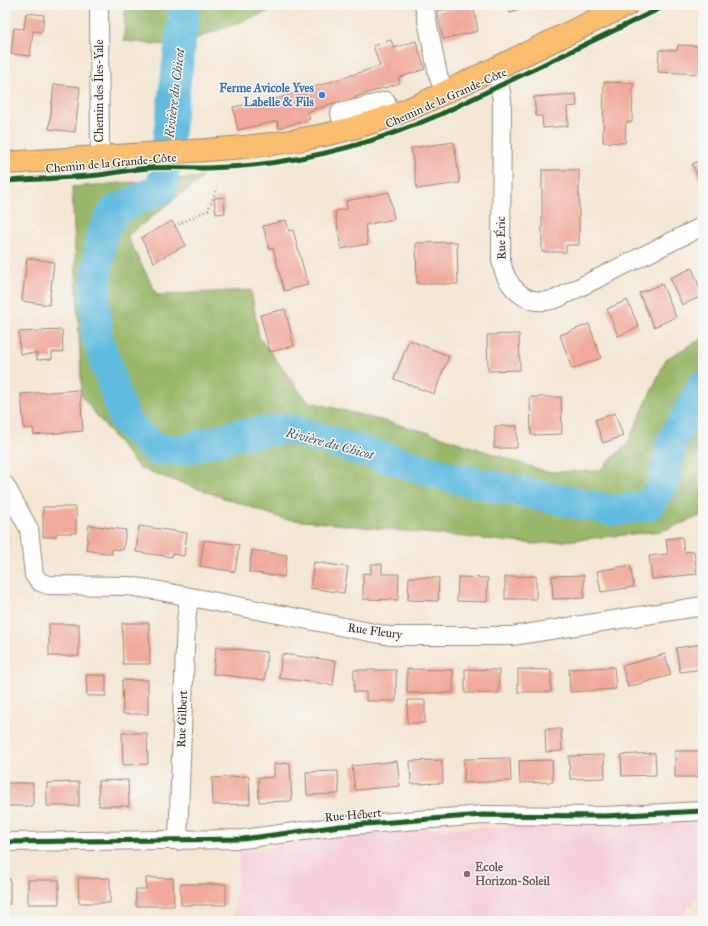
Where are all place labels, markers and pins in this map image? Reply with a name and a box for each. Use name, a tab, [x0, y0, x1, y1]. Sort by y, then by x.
place label: Ferme Avicole Yves Labelle & Fils	[219, 81, 315, 109]
marker: Ferme Avicole Yves Labelle & Fils	[317, 90, 327, 100]
place label: Ecole Horizon-Soleil	[475, 860, 551, 888]
marker: Ecole Horizon-Soleil	[462, 869, 472, 879]

